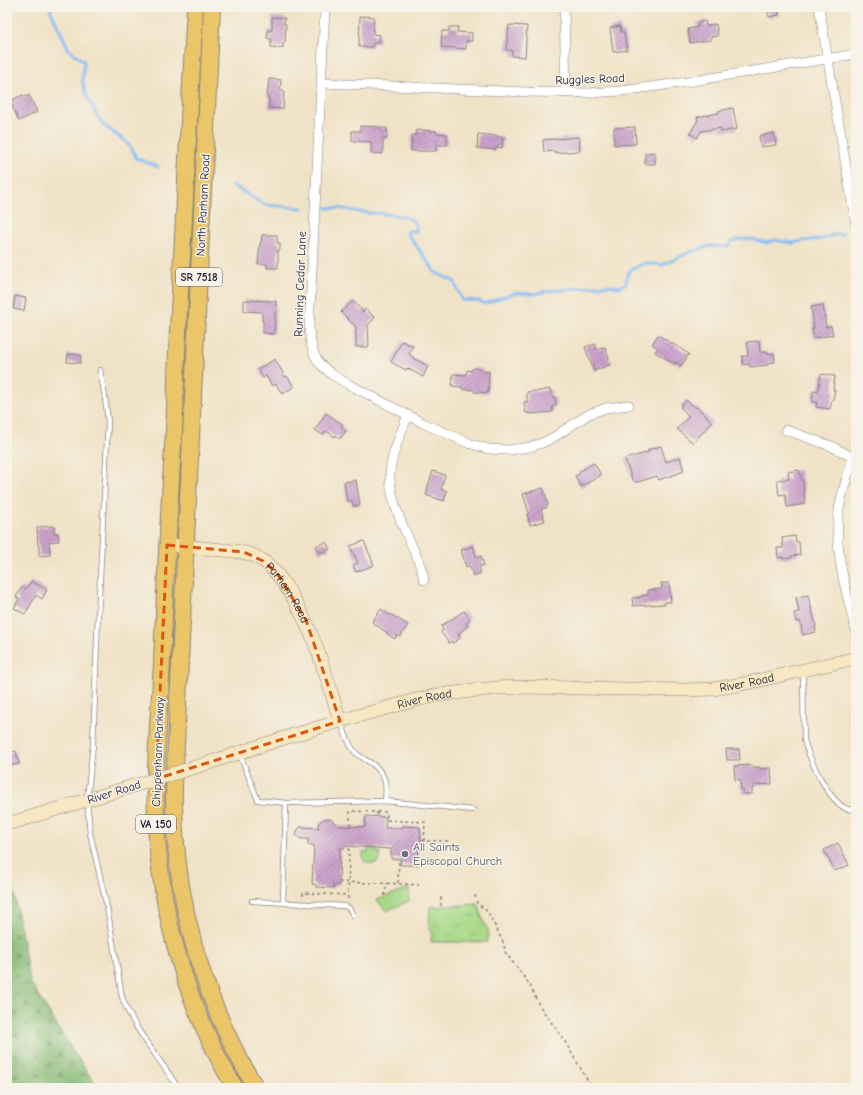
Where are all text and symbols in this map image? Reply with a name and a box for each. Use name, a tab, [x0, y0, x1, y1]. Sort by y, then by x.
street label: Ruggles Road	[555, 71, 625, 87]
street label: North Parham Road	[193, 153, 213, 257]
street label: Running Cedar Lane	[291, 231, 309, 337]
road number: SR 7518	[176, 268, 222, 286]
street label: Parham Road	[263, 559, 312, 625]
street label: River Road	[718, 670, 776, 695]
street label: River Road	[396, 686, 452, 712]
street label: Chippenham Parkway	[149, 696, 167, 807]
street label: River Road	[85, 777, 143, 807]
road number: VA 150	[136, 815, 176, 833]
place label: All Saints Episcopal Church	[413, 840, 502, 868]
marker: All Saints Episcopal Church	[400, 849, 410, 859]

